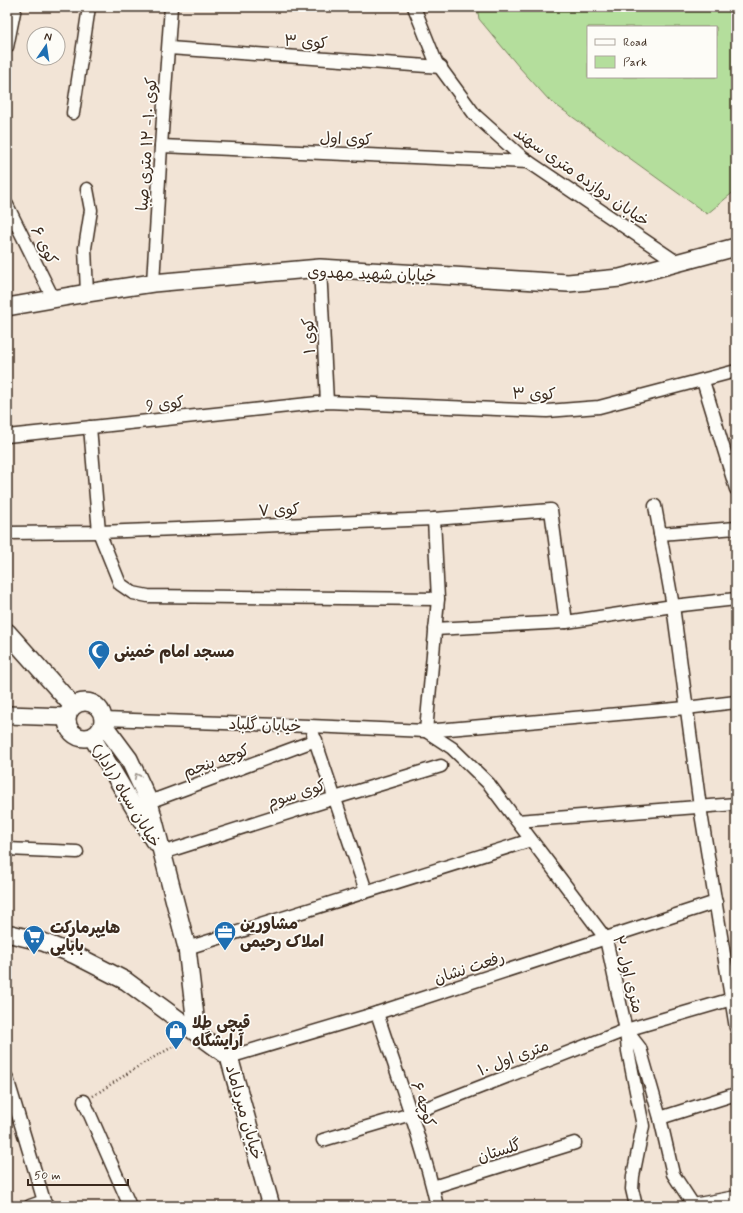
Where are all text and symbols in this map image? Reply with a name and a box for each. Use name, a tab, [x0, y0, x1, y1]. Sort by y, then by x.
north arrow	[26, 26, 66, 66]
legend	[587, 26, 717, 78]
text: N	[43, 30, 53, 45]
street label: کوی ۳	[283, 30, 329, 55]
text: Road	[623, 35, 647, 51]
text: Park	[623, 55, 647, 71]
street label: کوی ۱۰- ۱۲ متری صبا	[132, 76, 163, 212]
street label: خیابان دوازده متری سهند	[509, 122, 653, 232]
street label: کوی اول	[319, 128, 373, 151]
street label: کوی ۶	[25, 223, 62, 268]
street label: خیابان شهید مهدوی	[307, 262, 437, 287]
street label: کوی ۱	[298, 317, 321, 355]
street label: کوی ۳	[512, 384, 556, 405]
street label: کوی 9	[145, 392, 185, 417]
street label: کوی ۷	[258, 499, 300, 522]
mosque icon: مسجد امام خمینی	[86, 638, 112, 671]
place label: مسجد امام خمینی	[114, 642, 235, 664]
street label: خیابان گلباد	[228, 714, 302, 737]
street label: خیابان سپاه (رادار)	[86, 740, 165, 852]
street label: کوچه پنجم	[180, 740, 253, 784]
one-way arrow	[134, 773, 142, 780]
street label: کوی سوم	[264, 775, 329, 815]
place label: مشاورین املاک رحیمی	[240, 914, 324, 953]
place label: هایپرمارکت بابایی	[50, 918, 120, 957]
office icon: مشاورین املاک رحیمی	[212, 919, 238, 952]
supermarket icon: هایپرمارکت بابایی	[21, 923, 47, 956]
street label: ۲۰ متری اول	[607, 933, 648, 1016]
street label: رفعت نشان	[431, 947, 507, 990]
place label: قیچی طلا آرایشگاه	[192, 1013, 250, 1052]
shop icon: قیچی طلا آرایشگاه	[163, 1018, 189, 1051]
street label: ۱۰ متری اول	[475, 1035, 552, 1082]
street label: خیابان میرداماد	[220, 1062, 267, 1162]
street label: کوچه ۶	[405, 1079, 440, 1130]
street label: گلستان	[475, 1135, 524, 1168]
scale bar	[28, 1161, 128, 1187]
text: 50 m	[34, 1168, 61, 1184]

